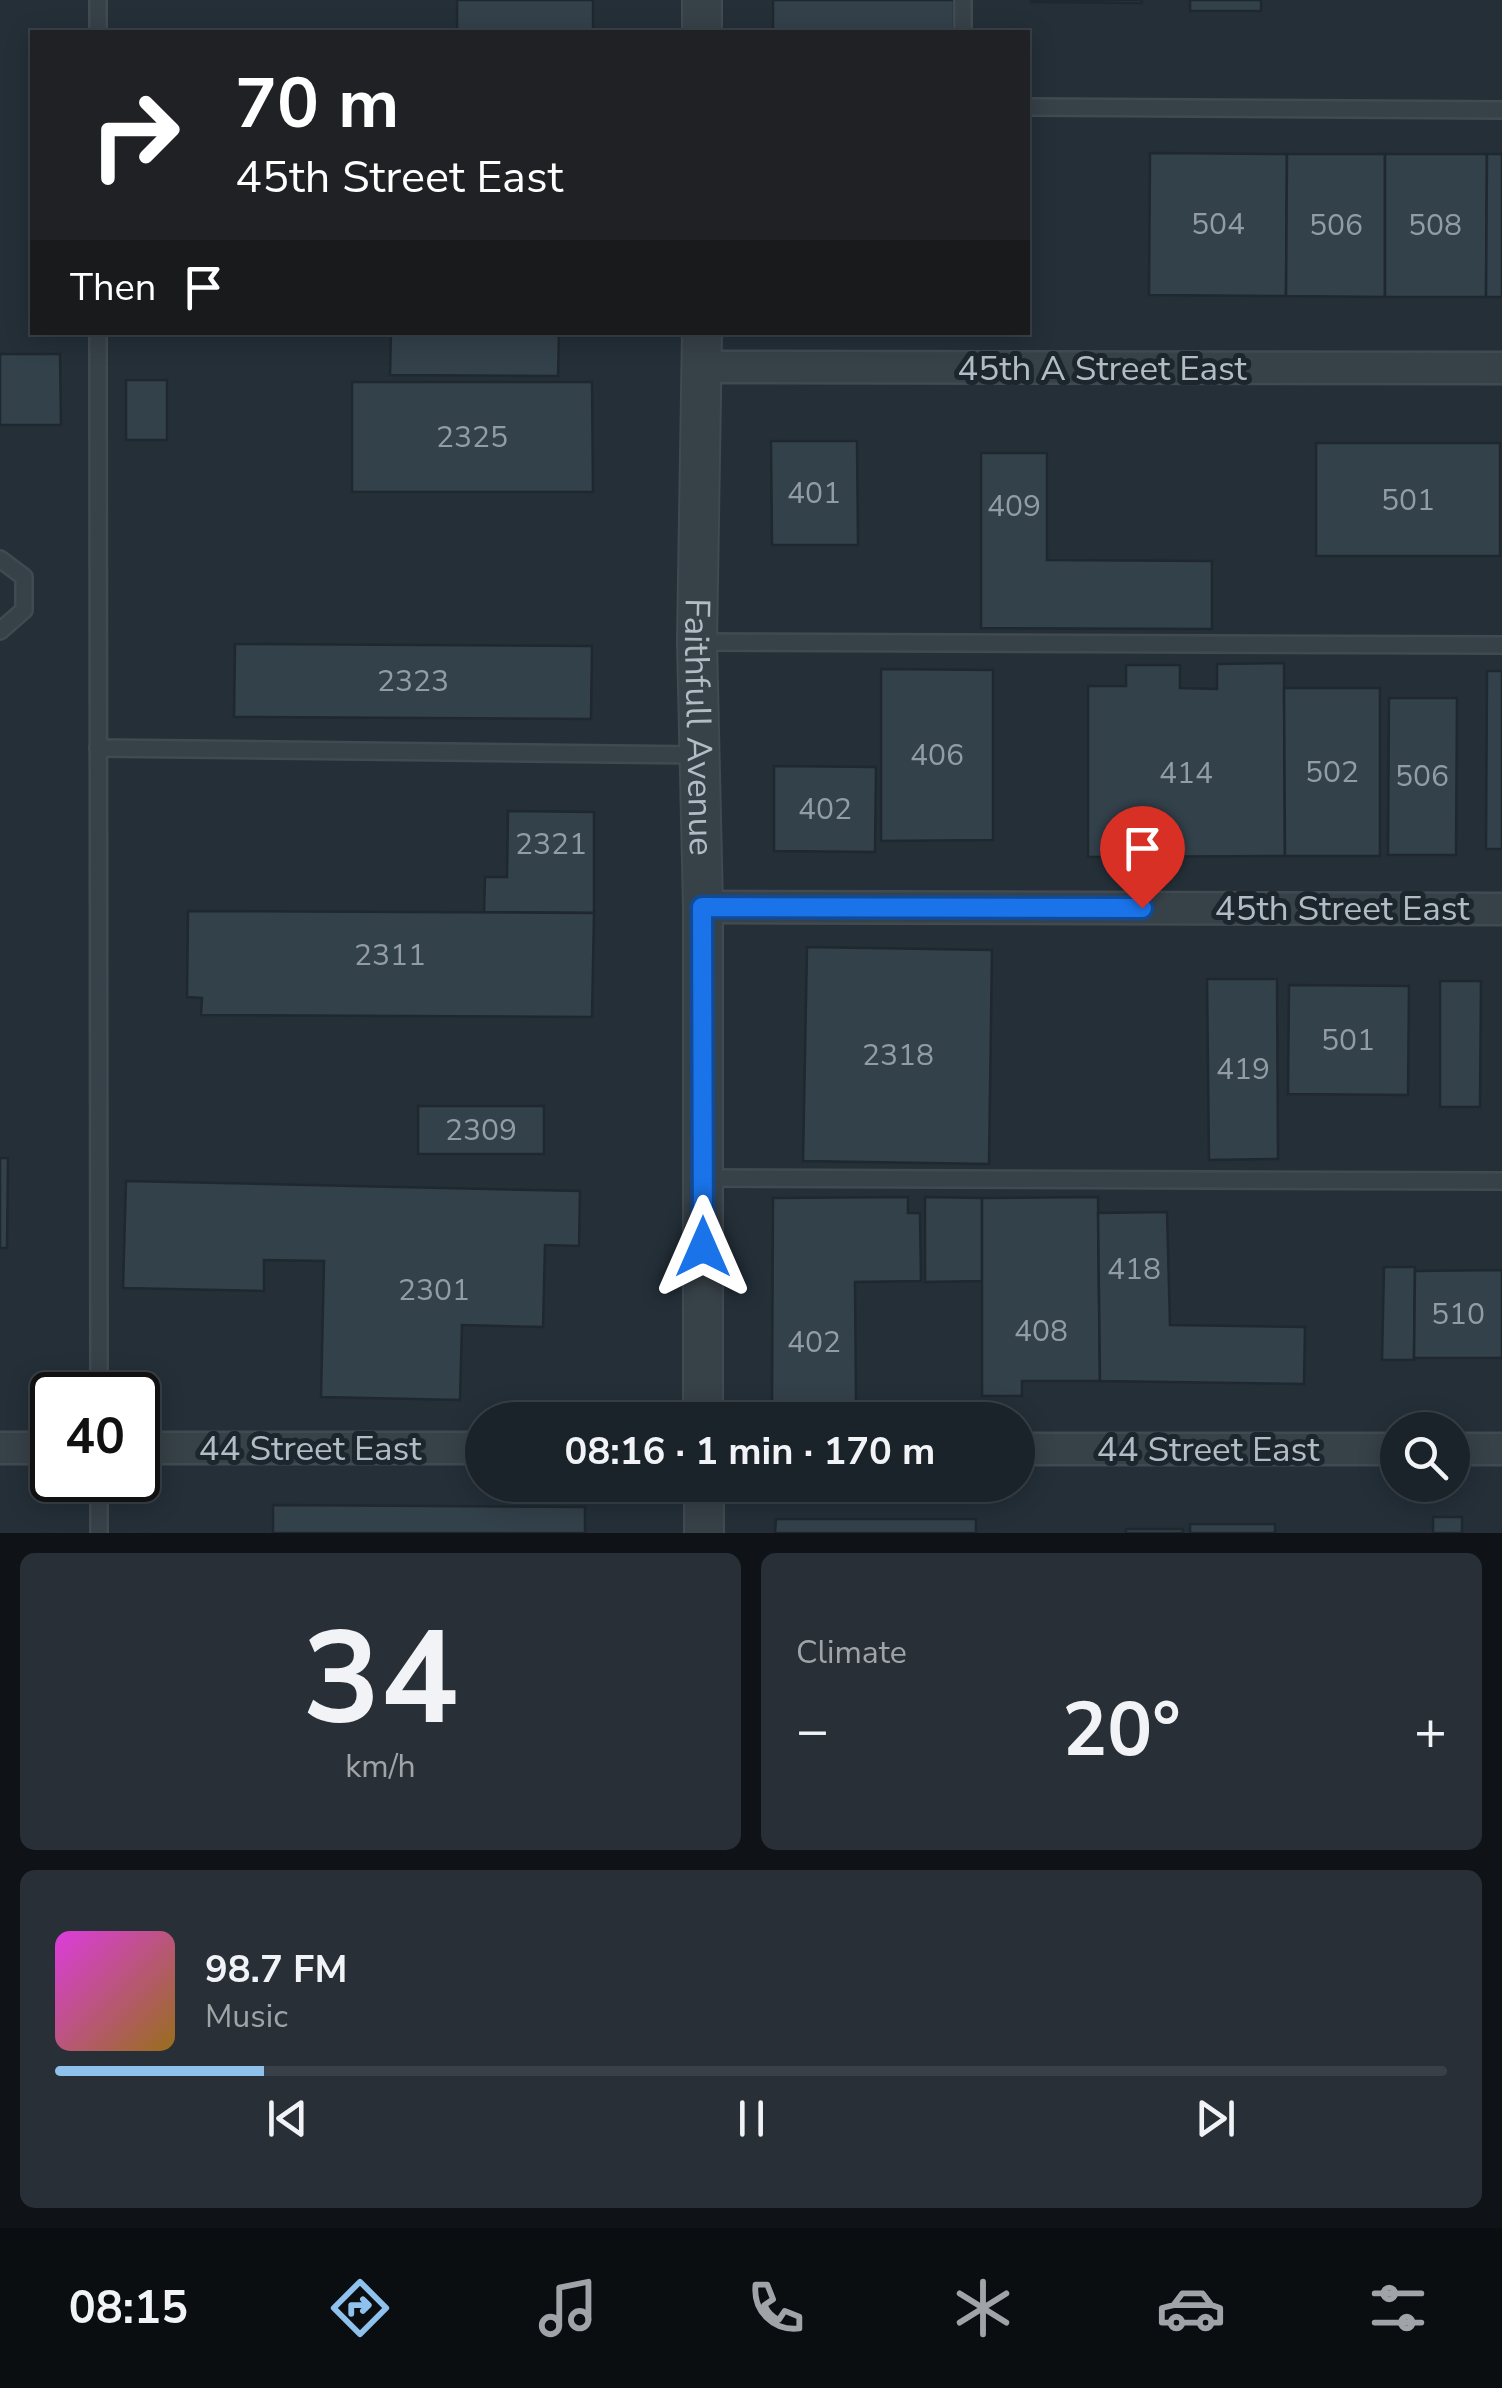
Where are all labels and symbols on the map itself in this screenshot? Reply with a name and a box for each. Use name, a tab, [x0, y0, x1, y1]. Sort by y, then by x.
house number: 504	[1191, 204, 1245, 245]
house number: 506	[1309, 205, 1363, 246]
house number: 508	[1408, 205, 1462, 246]
street label: 45th A Street East	[957, 345, 1248, 392]
house number: 2325	[436, 417, 508, 458]
house number: 401	[787, 473, 841, 514]
house number: 501	[1381, 480, 1435, 521]
house number: 409	[987, 486, 1041, 527]
street label: Faithfull Avenue	[673, 598, 725, 856]
house number: 2323	[377, 661, 449, 702]
house number: 406	[910, 735, 964, 776]
house number: 502	[1305, 752, 1359, 793]
house number: 414	[1159, 753, 1213, 794]
house number: 506	[1395, 756, 1449, 797]
house number: 402	[798, 789, 852, 830]
pin	[1100, 806, 1185, 909]
house number: 2321	[515, 824, 587, 865]
street label: 45th Street East	[1214, 885, 1470, 932]
house number: 2311	[354, 935, 426, 976]
house number: 501	[1321, 1020, 1375, 1061]
house number: 2318	[862, 1035, 934, 1076]
house number: 419	[1216, 1049, 1270, 1090]
house number: 2309	[445, 1110, 517, 1151]
position arrow	[651, 1195, 755, 1299]
house number: 418	[1107, 1249, 1161, 1290]
house number: 2301	[398, 1270, 470, 1311]
house number: 510	[1431, 1294, 1485, 1335]
house number: 408	[1014, 1311, 1068, 1352]
house number: 402	[787, 1322, 841, 1363]
speed limit sign: 40	[30, 1372, 160, 1502]
street label: 44 Street East	[198, 1425, 422, 1472]
street label: 44 Street East	[1096, 1426, 1320, 1473]

